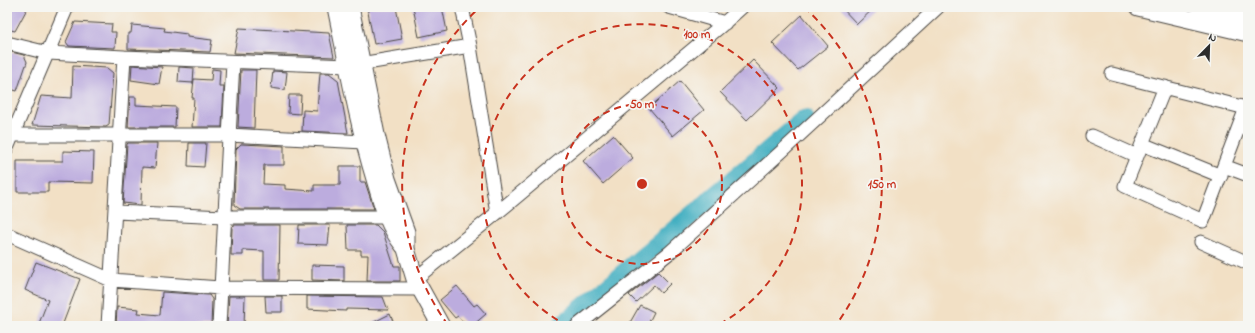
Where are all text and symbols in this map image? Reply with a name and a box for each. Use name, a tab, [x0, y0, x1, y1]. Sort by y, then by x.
text: 100 m	[684, 26, 711, 44]
north arrow	[1189, 26, 1229, 66]
text: N	[1206, 29, 1219, 47]
text: 50 m	[630, 96, 655, 114]
text: 150 m	[868, 176, 897, 194]
centre of rings	[635, 177, 649, 191]

